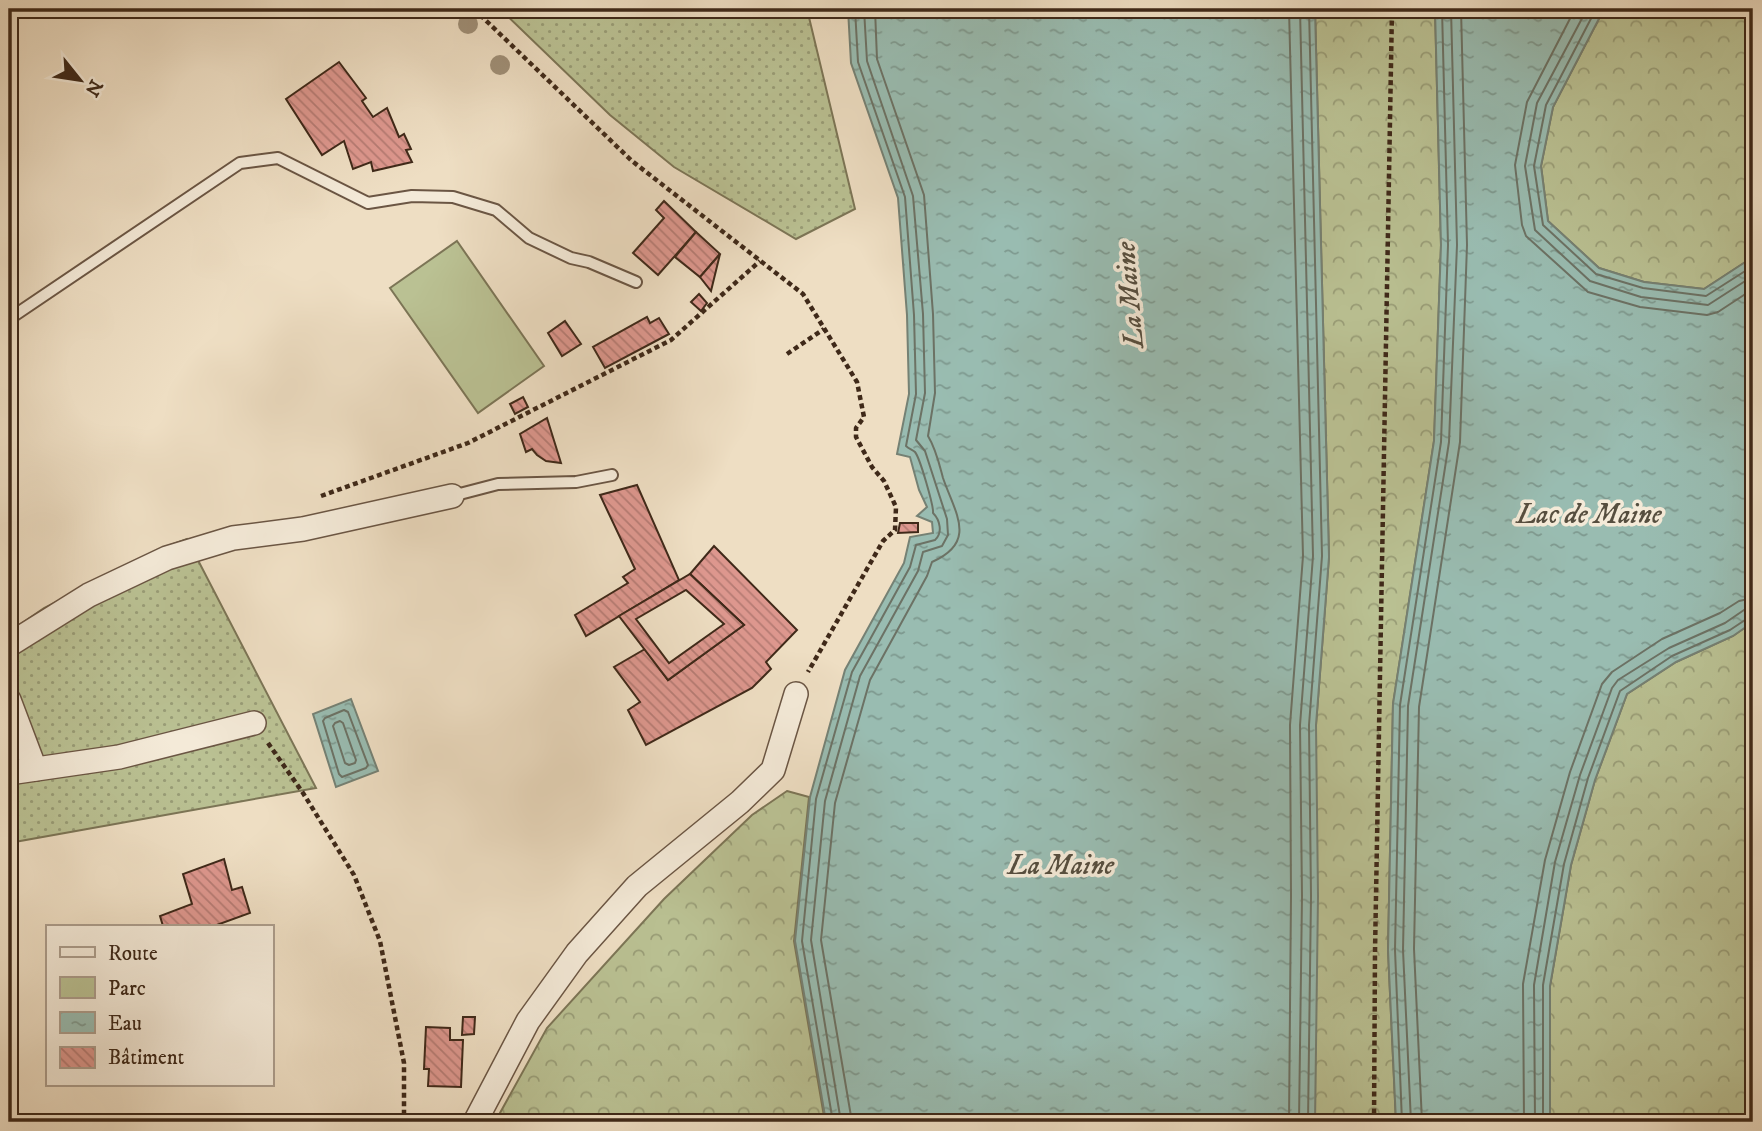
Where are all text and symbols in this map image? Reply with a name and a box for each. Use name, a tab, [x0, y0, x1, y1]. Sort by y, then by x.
north arrow	[46, 46, 116, 116]
text: N	[79, 75, 107, 101]
water label: La Maine	[1108, 239, 1152, 351]
water label: Lac de Maine	[1514, 497, 1663, 532]
water label: La Maine	[1006, 848, 1116, 883]
legend	[46, 925, 273, 1086]
text: Route	[108, 941, 158, 967]
text: Parc	[108, 976, 146, 1002]
text: Eau	[108, 1011, 142, 1037]
text: Bâtiment	[108, 1045, 185, 1071]

